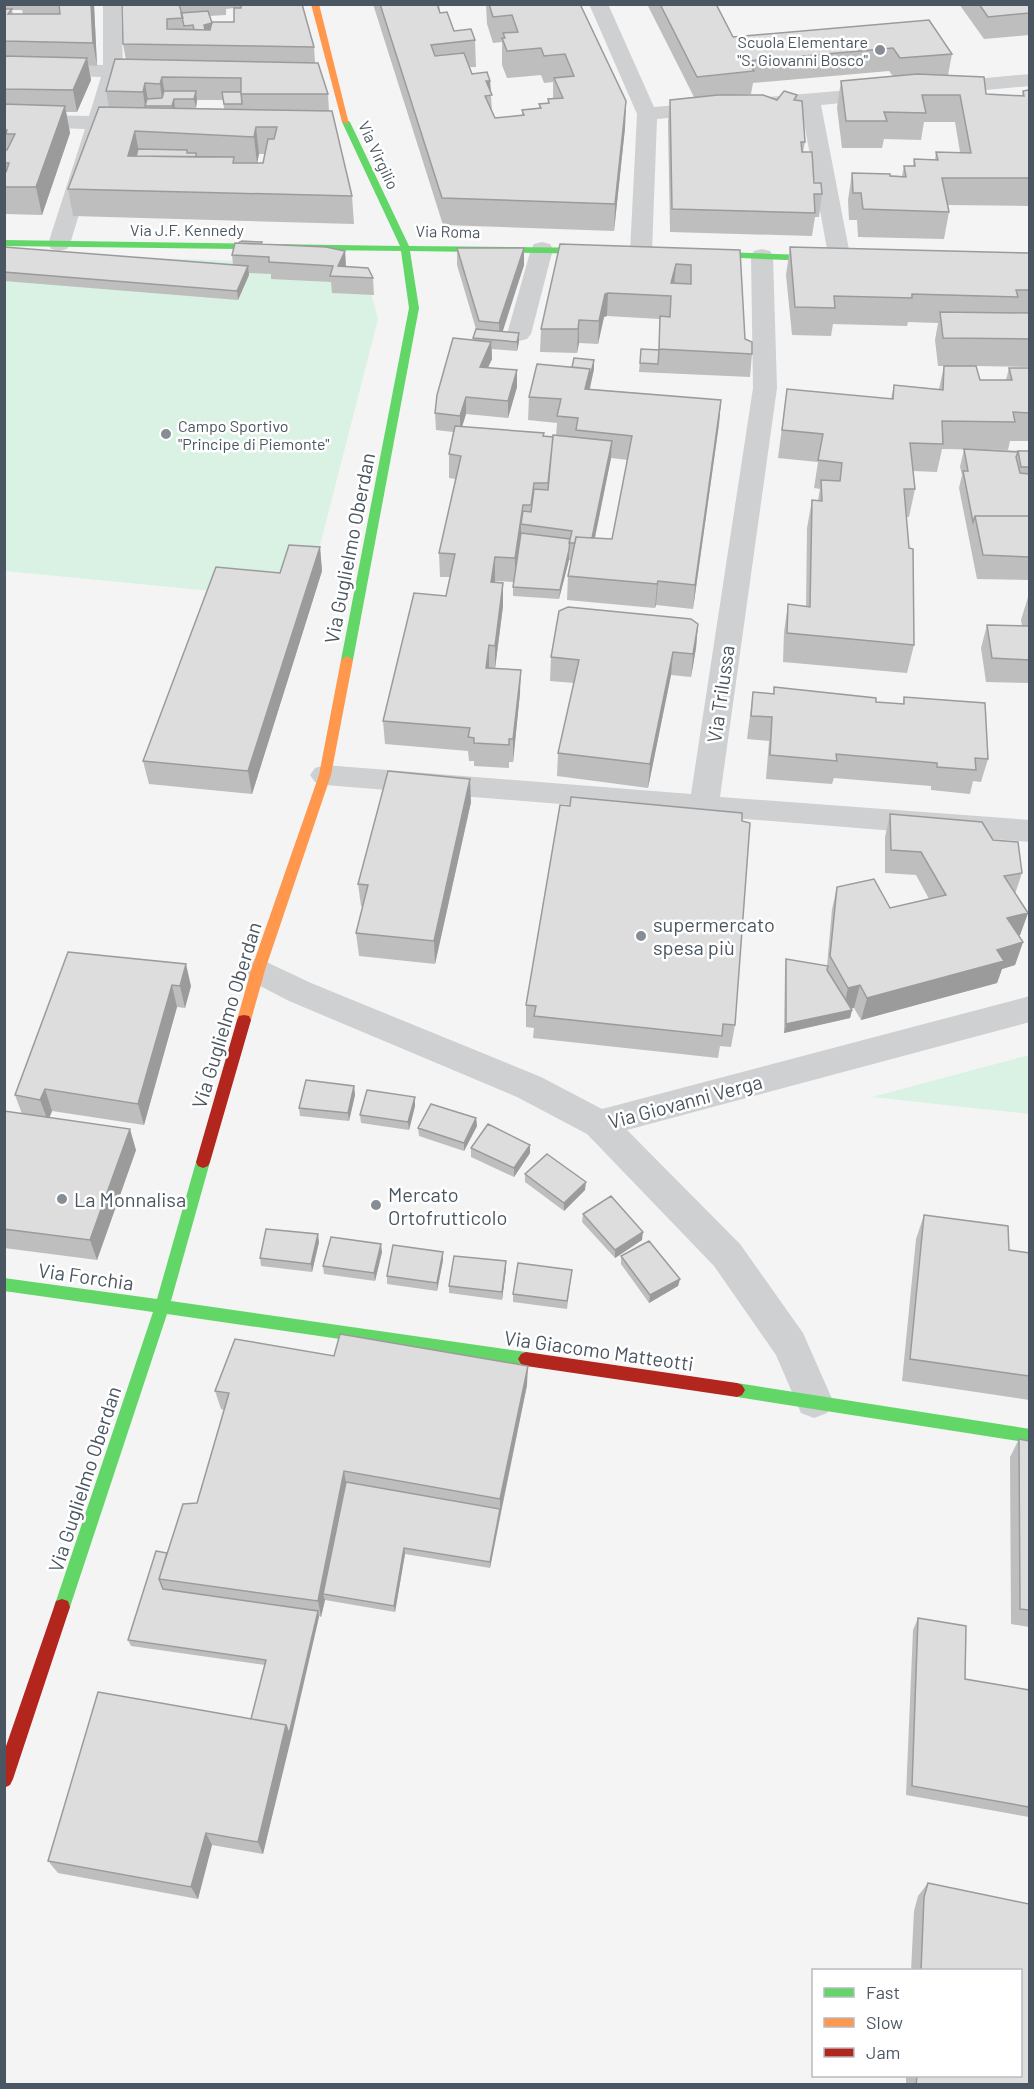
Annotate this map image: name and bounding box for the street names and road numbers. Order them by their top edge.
street label: Via Virgilio [355,118,403,192]
street label: Via J.F. Kennedy [130,220,245,239]
street label: Via Roma [415,221,481,241]
street label: Via Guglielmo Oberdan [319,450,379,646]
street label: Via Trilussa [701,644,739,744]
street label: Via Guglielmo Oberdan [186,919,266,1111]
street label: Via Giovanni Verga [605,1069,765,1133]
street label: Via Forchia [37,1257,135,1295]
street label: Via Giacomo Matteotti [503,1325,695,1375]
street label: Via Guglielmo Oberdan [43,1383,125,1575]

